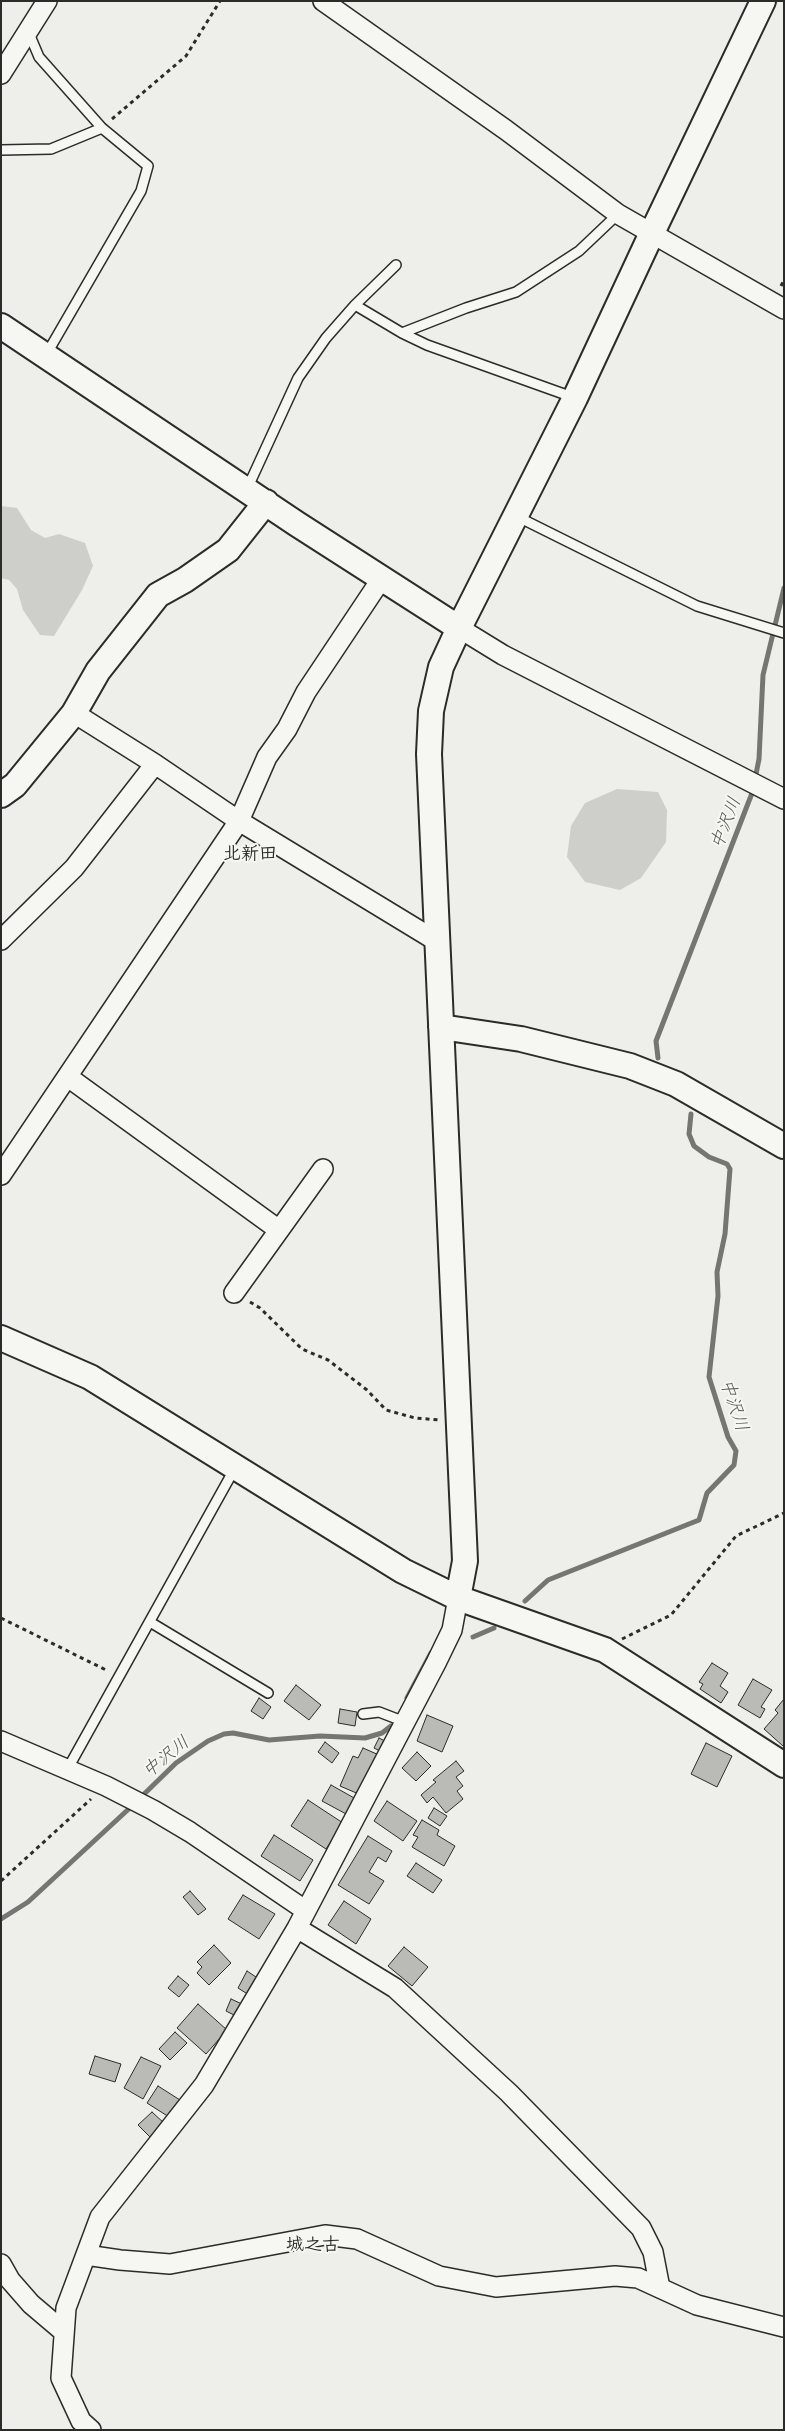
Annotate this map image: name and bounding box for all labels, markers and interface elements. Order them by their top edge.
water label: 中沢川 [706,794,746,852]
district label: 北新田 [223,843,277,865]
water label: 中沢川 [715,1376,753,1434]
water label: 中沢川 [138,1732,194,1782]
district label: 城之古 [286,2234,340,2256]

